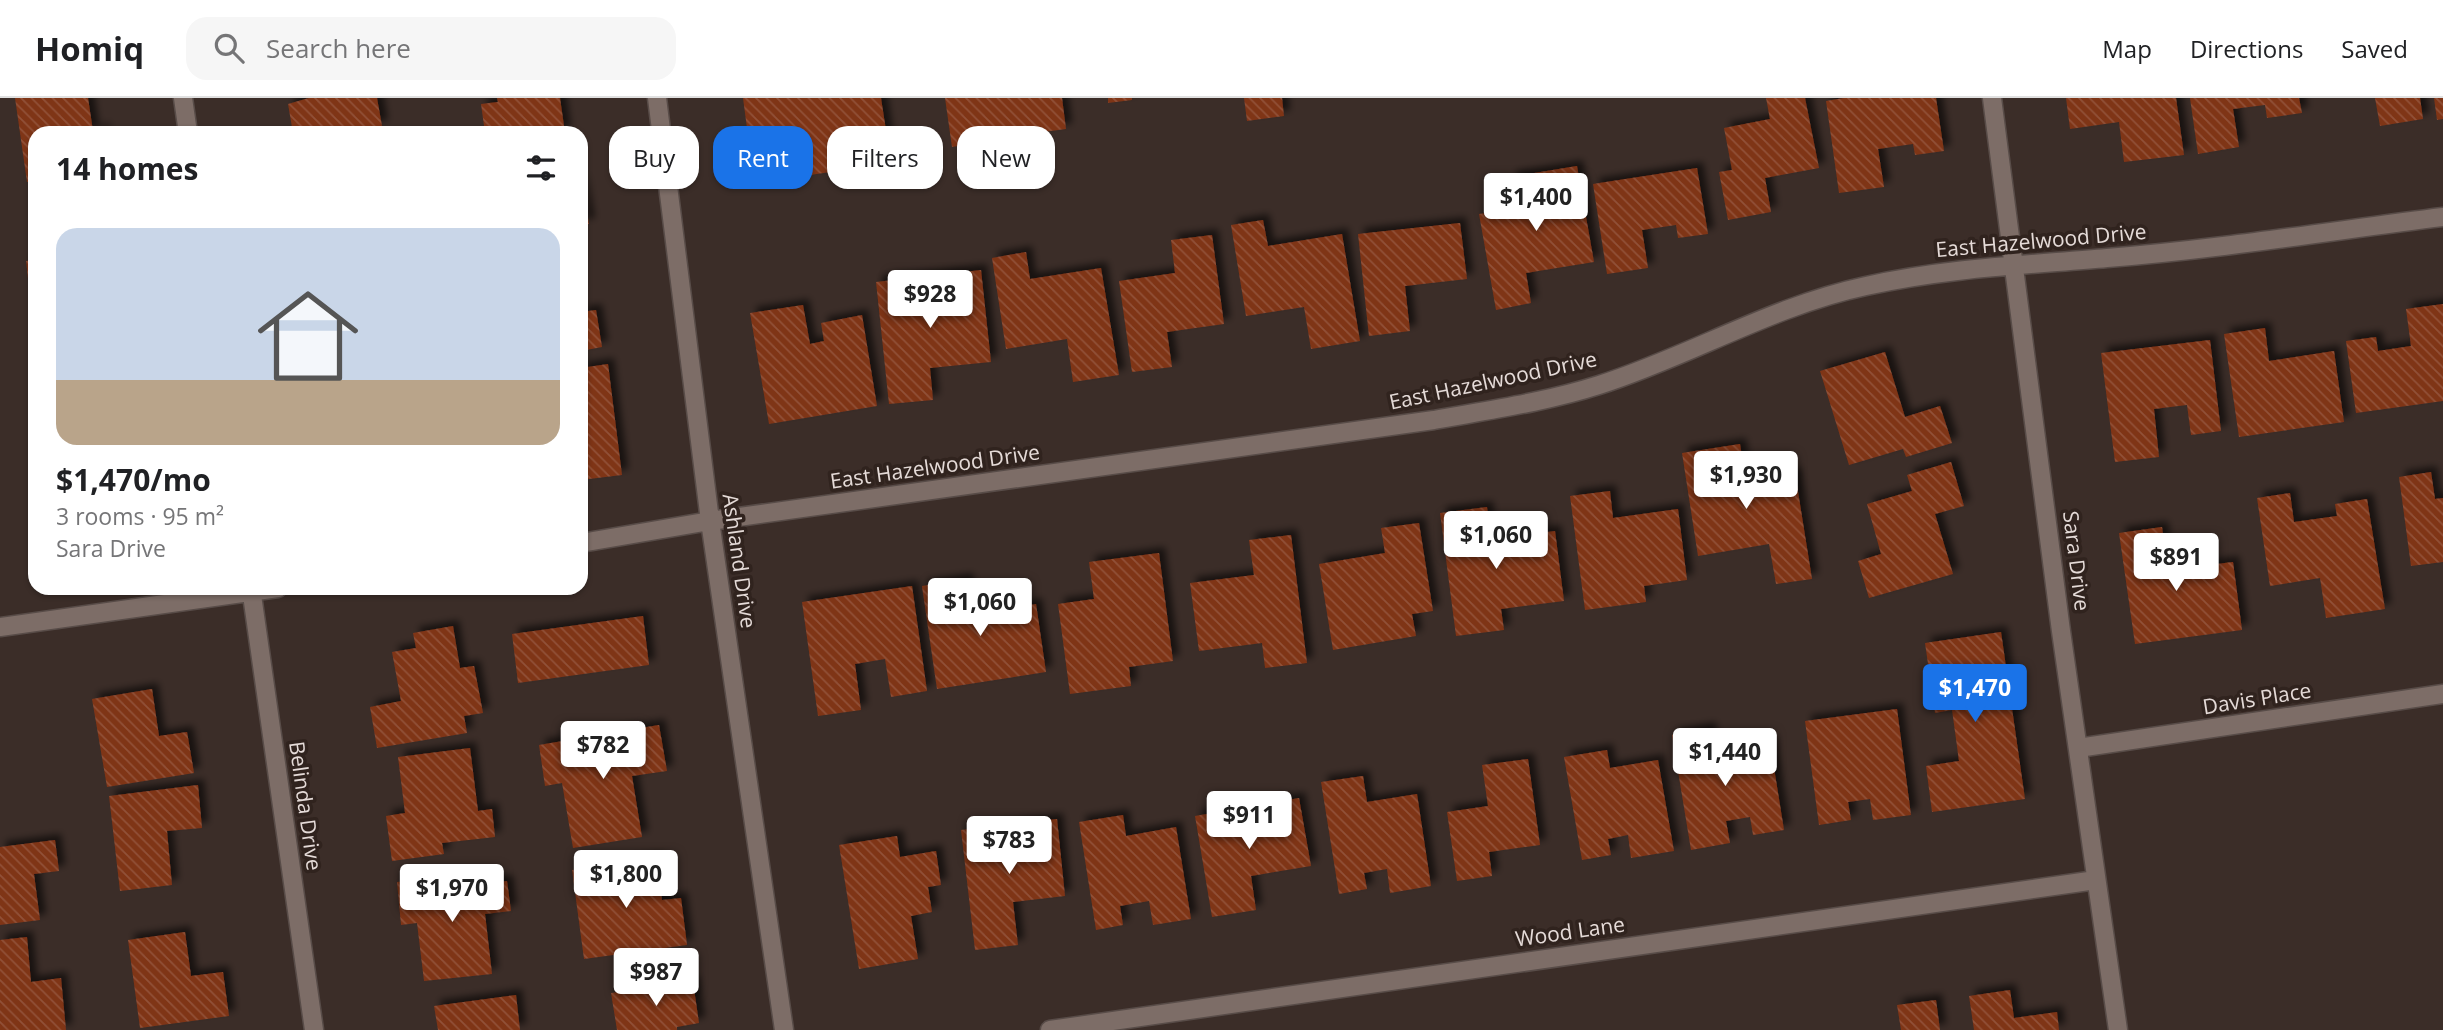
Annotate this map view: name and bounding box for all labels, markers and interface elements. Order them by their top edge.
search box [186,17,676,80]
text: Homiq [35,26,144,71]
icon: search [210,29,248,67]
text: Search here [266,30,411,66]
text: Map [2102,32,2152,65]
text: Directions [2190,32,2303,65]
text: Saved [2341,32,2408,65]
chip: Buy [609,126,699,189]
chip: Rent [713,126,813,189]
chip: Filters [827,126,943,189]
chip: New [957,126,1055,189]
text: 14 homes [56,148,199,189]
icon: filters [522,149,560,187]
pin: $1,400 [1479,174,1593,233]
text: $1,400 [1500,180,1572,212]
street label: East Hazelwood Drive [1934,217,2148,263]
pin: $928 [889,271,971,330]
icon: home [245,273,371,399]
text: $928 [904,277,956,309]
street label: East Hazelwood Drive [1386,344,1599,416]
street label: East Hazelwood Drive [828,437,1042,495]
pin: $1,930 [1689,452,1803,511]
text: $1,930 [1710,458,1782,490]
text: $1,470/mo [56,459,211,500]
street label: Ashland Drive [717,492,763,630]
text: 3 rooms · 95 m² [56,500,224,532]
street label: Sara Drive [2057,509,2097,612]
pin: $1,060 [1439,512,1553,571]
text: $1,060 [1460,518,1532,550]
text: Sara Drive [56,532,166,564]
pin: $891 [2135,533,2217,593]
text: $891 [2150,540,2202,572]
pin: $1,060 [923,578,1037,638]
text: $1,060 [944,585,1016,617]
pin: $1,470 [1918,664,2032,724]
text: $1,470 [1939,671,2011,703]
street label: Davis Place [2201,676,2313,720]
pin: $782 [562,722,644,781]
text: $782 [577,728,629,760]
pin: $1,440 [1668,728,1782,788]
text: $1,440 [1689,735,1761,767]
street label: Belinda Drive [283,739,329,872]
pin: $911 [1208,792,1290,851]
text: $911 [1223,798,1275,830]
pin: $783 [968,816,1050,876]
text: $783 [983,823,1035,855]
pin: $1,800 [569,850,683,910]
text: $1,800 [590,857,662,889]
pin: $1,970 [395,864,509,924]
text: $1,970 [416,871,488,903]
street label: Wood Lane [1513,909,1626,953]
pin: $987 [615,948,697,1008]
text: $987 [630,955,682,987]

